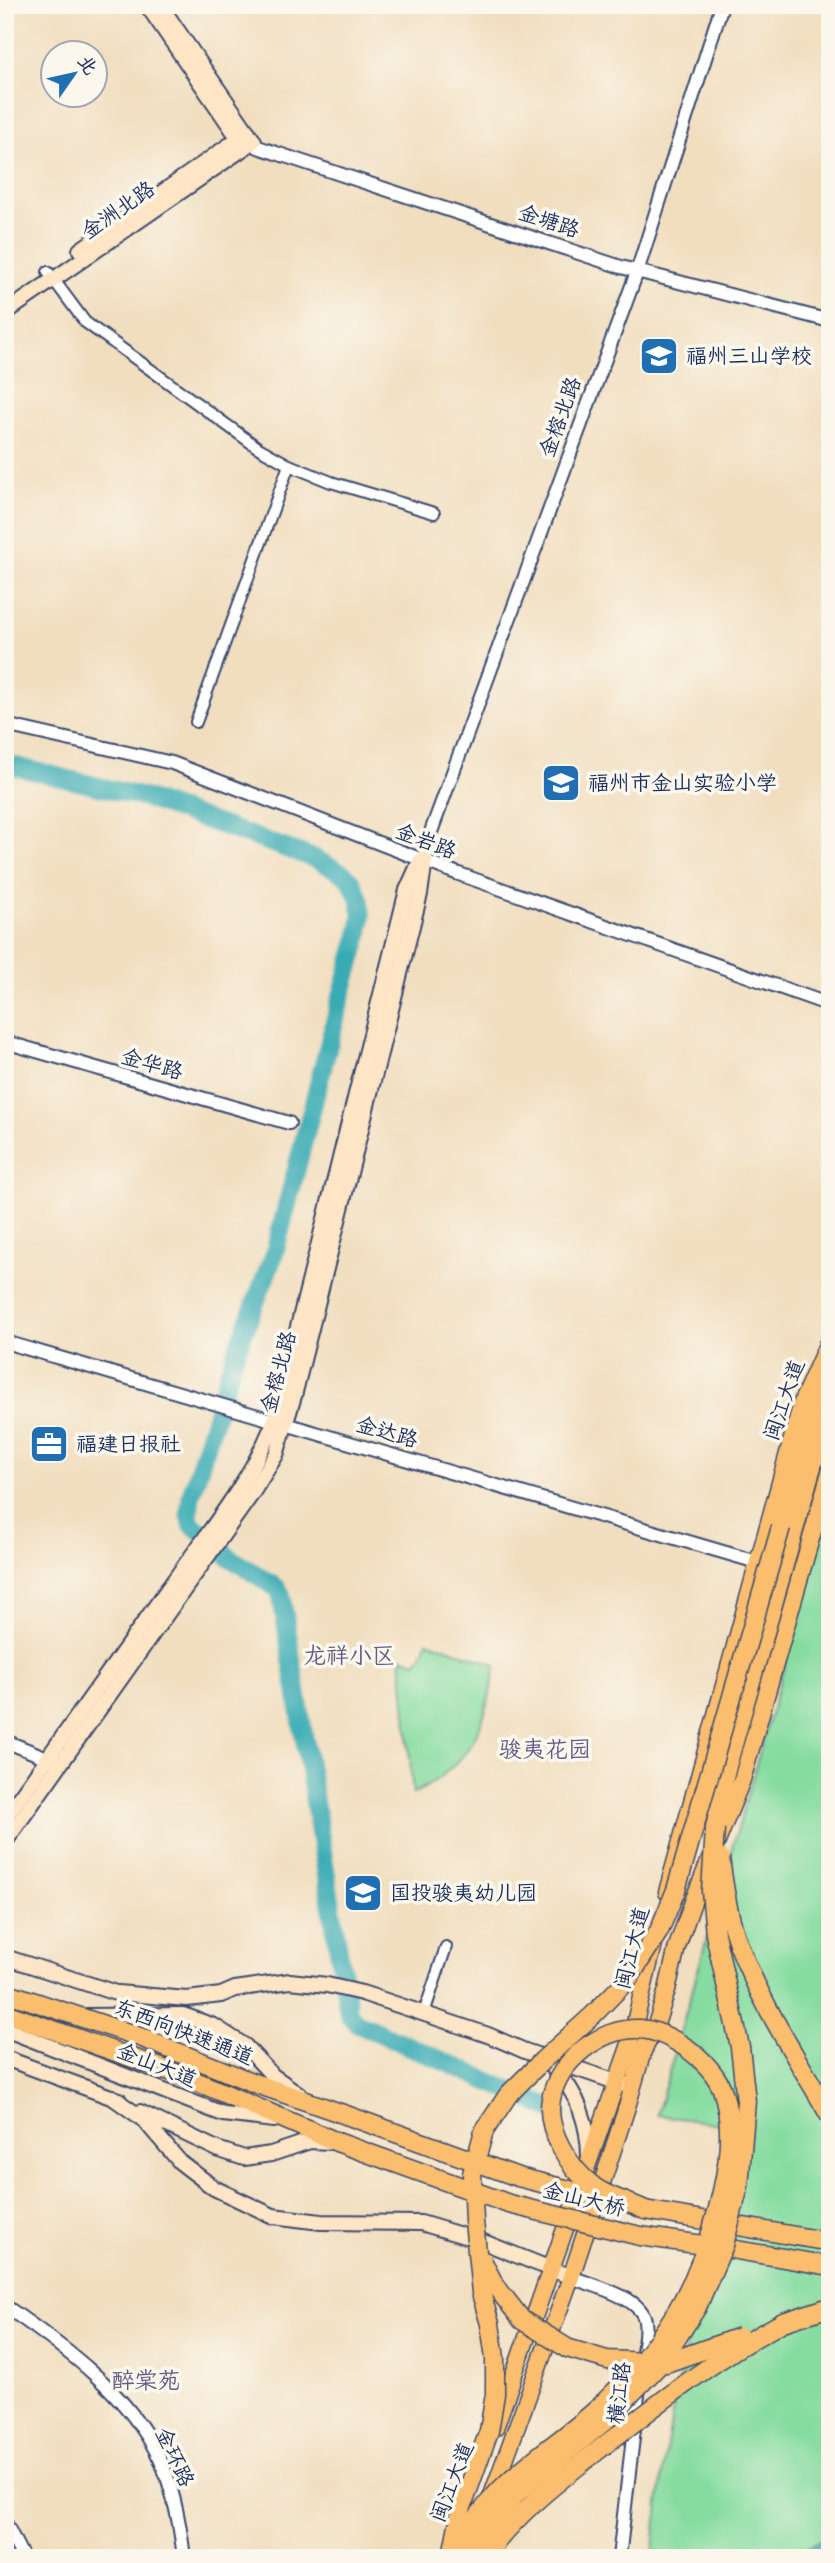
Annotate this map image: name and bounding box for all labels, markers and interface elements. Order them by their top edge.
north arrow [38,38,108,108]
text: 北 [72,49,104,80]
street label: 金洲北路 [75,174,160,246]
street label: 金塘路 [515,197,584,244]
school or university icon: 福州三山学校 [638,335,680,377]
place label: 福州三山学校 [686,341,812,370]
street label: 金榕北路 [532,372,588,461]
school or university icon: 福州市金山实验小学 [540,762,582,804]
place label: 福州市金山实验小学 [588,768,777,797]
street label: 金岩路 [392,816,461,865]
street label: 金华路 [118,1041,186,1086]
street label: 金榕北路 [253,1328,302,1416]
street label: 闽江大道 [756,1355,811,1444]
street label: 金达路 [353,1409,421,1454]
office icon: 福建日报社 [28,1423,70,1465]
place label: 福建日报社 [76,1429,181,1458]
district label: 龙祥小区 [303,1639,395,1670]
district label: 骏夷花园 [499,1733,591,1764]
school or university icon: 国投骏夷幼儿园 [342,1872,384,1914]
place label: 国投骏夷幼儿园 [390,1878,537,1907]
street label: 闽江大道 [607,1904,656,1992]
street label: 东西向快速通道 [110,1992,258,2071]
street label: 金山大道 [113,2035,202,2094]
street label: 金山大桥 [540,2174,628,2223]
street label: 横江路 [600,2360,637,2426]
district label: 醉棠苑 [112,2364,181,2395]
street label: 金环路 [149,2422,202,2491]
street label: 闽江大道 [423,2437,480,2526]

